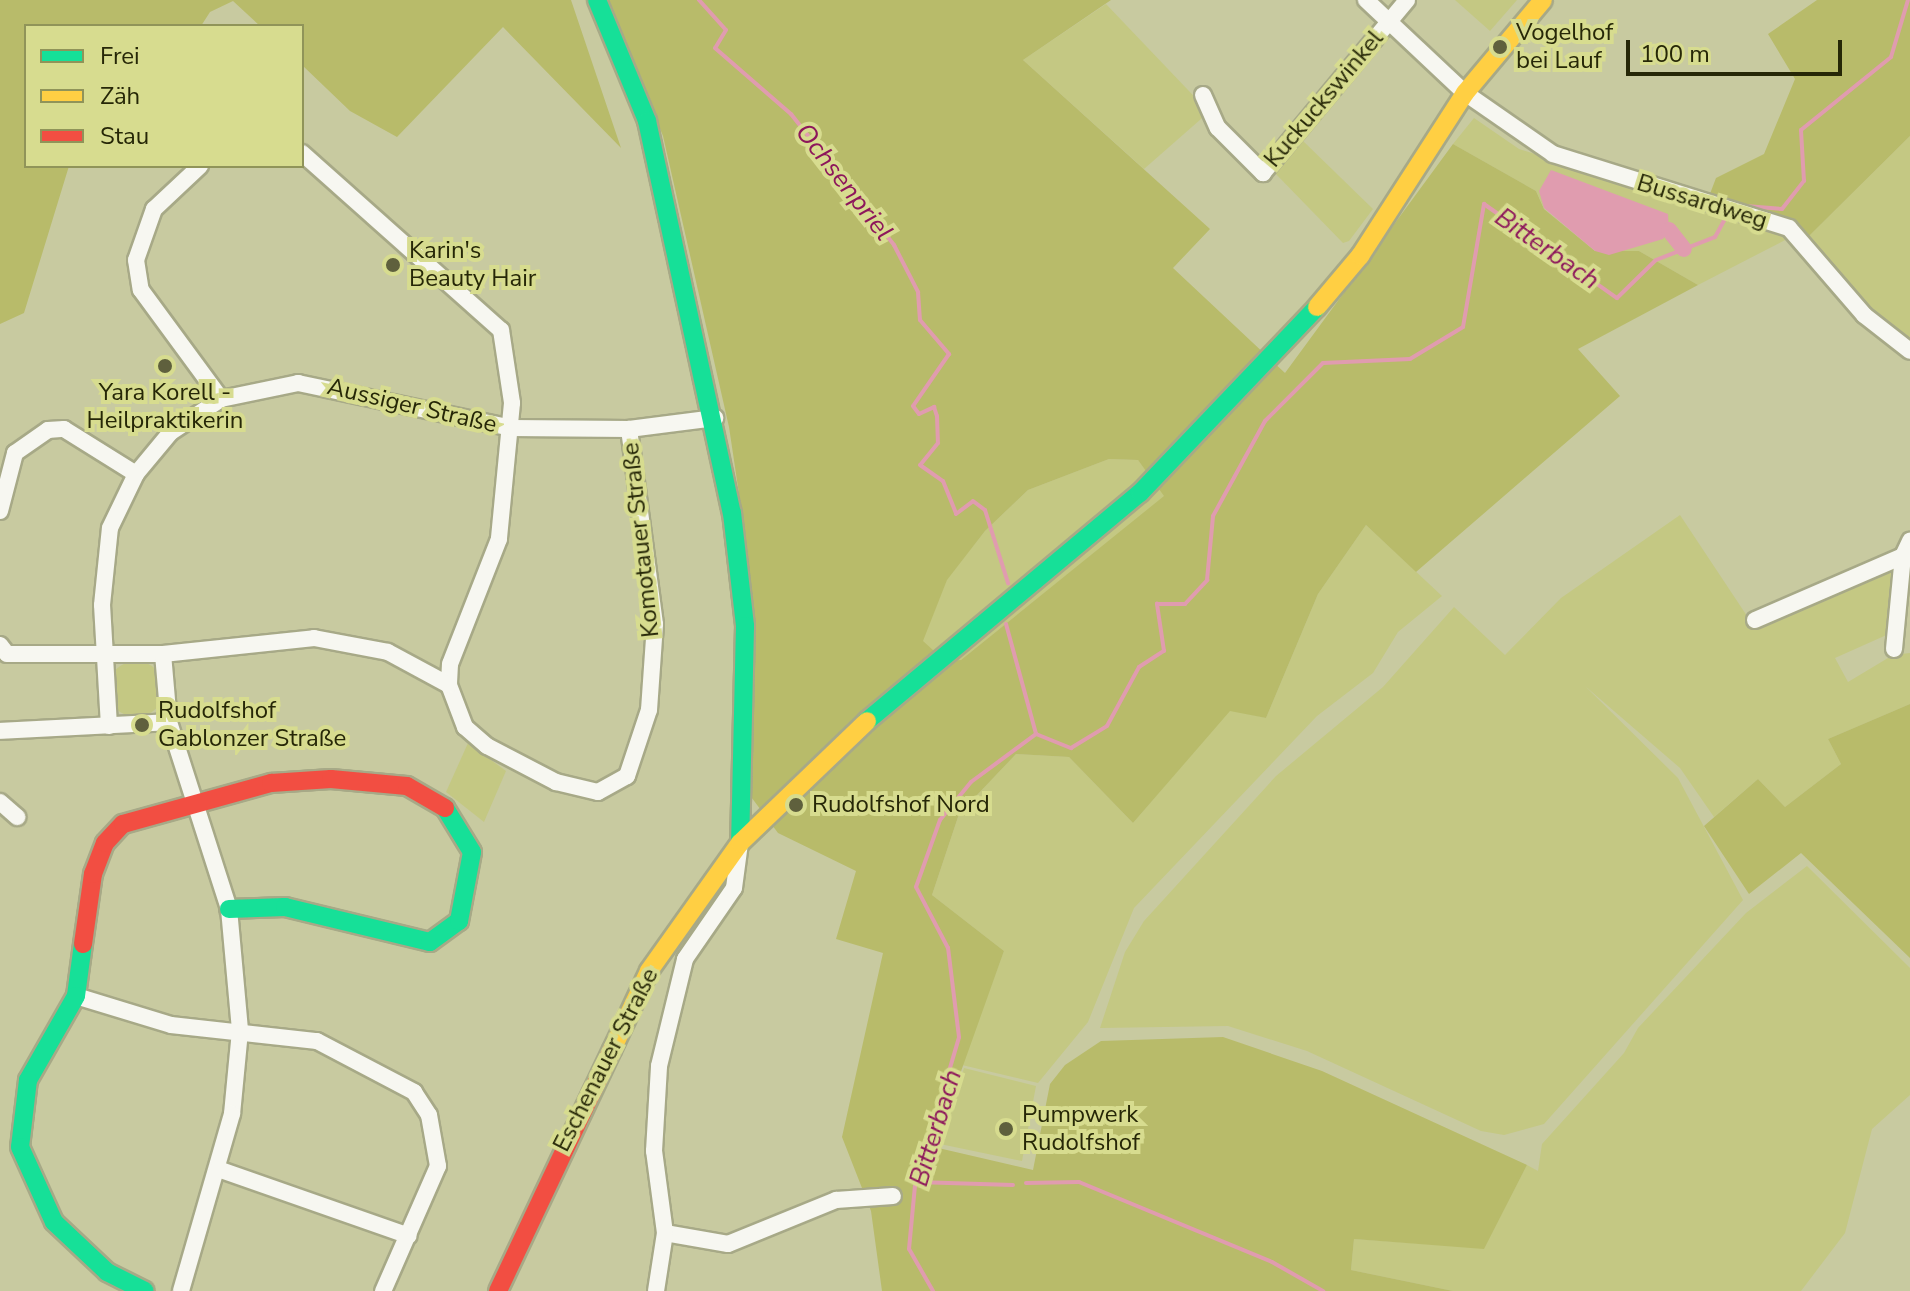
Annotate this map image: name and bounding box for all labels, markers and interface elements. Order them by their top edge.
place label: Vogelhof bei Lauf [1516,19,1613,75]
legend [24,24,304,168]
scale bar [1630,24,1846,74]
street label: Kuckuckswinkel [1258,25,1390,173]
marker: Vogelhof bei Lauf [1491,38,1509,56]
text: 100 m [1640,38,1710,70]
text: Frei [100,40,140,72]
text: Zäh [100,80,140,112]
water label: Ochsenpriel [789,117,899,247]
text: Stau [100,120,149,152]
street label: Bussardweg [1633,169,1771,235]
water label: Bitterbach [1489,202,1605,296]
place label: Karin's Beauty Hair [409,237,536,293]
marker: Karin's Beauty Hair [384,256,402,274]
marker: Yara Korell - Heilpraktikerin [156,357,174,375]
street label: Aussiger Straße [324,373,500,439]
place label: Yara Korell - Heilpraktikerin [87,379,243,435]
street label: Komotauer Straße [616,441,666,639]
place label: Rudolfshof Gablonzer Straße [158,697,346,753]
marker: Rudolfshof Gablonzer Straße [133,716,151,734]
place label: Rudolfshof Nord [812,791,990,819]
marker: Rudolfshof Nord [787,796,805,814]
street label: Eschenauer Straße [547,963,665,1157]
water label: Bitterbach [904,1066,968,1190]
place label: Pumpwerk Rudolfshof [1022,1101,1140,1157]
marker: Pumpwerk Rudolfshof [997,1120,1015,1138]

